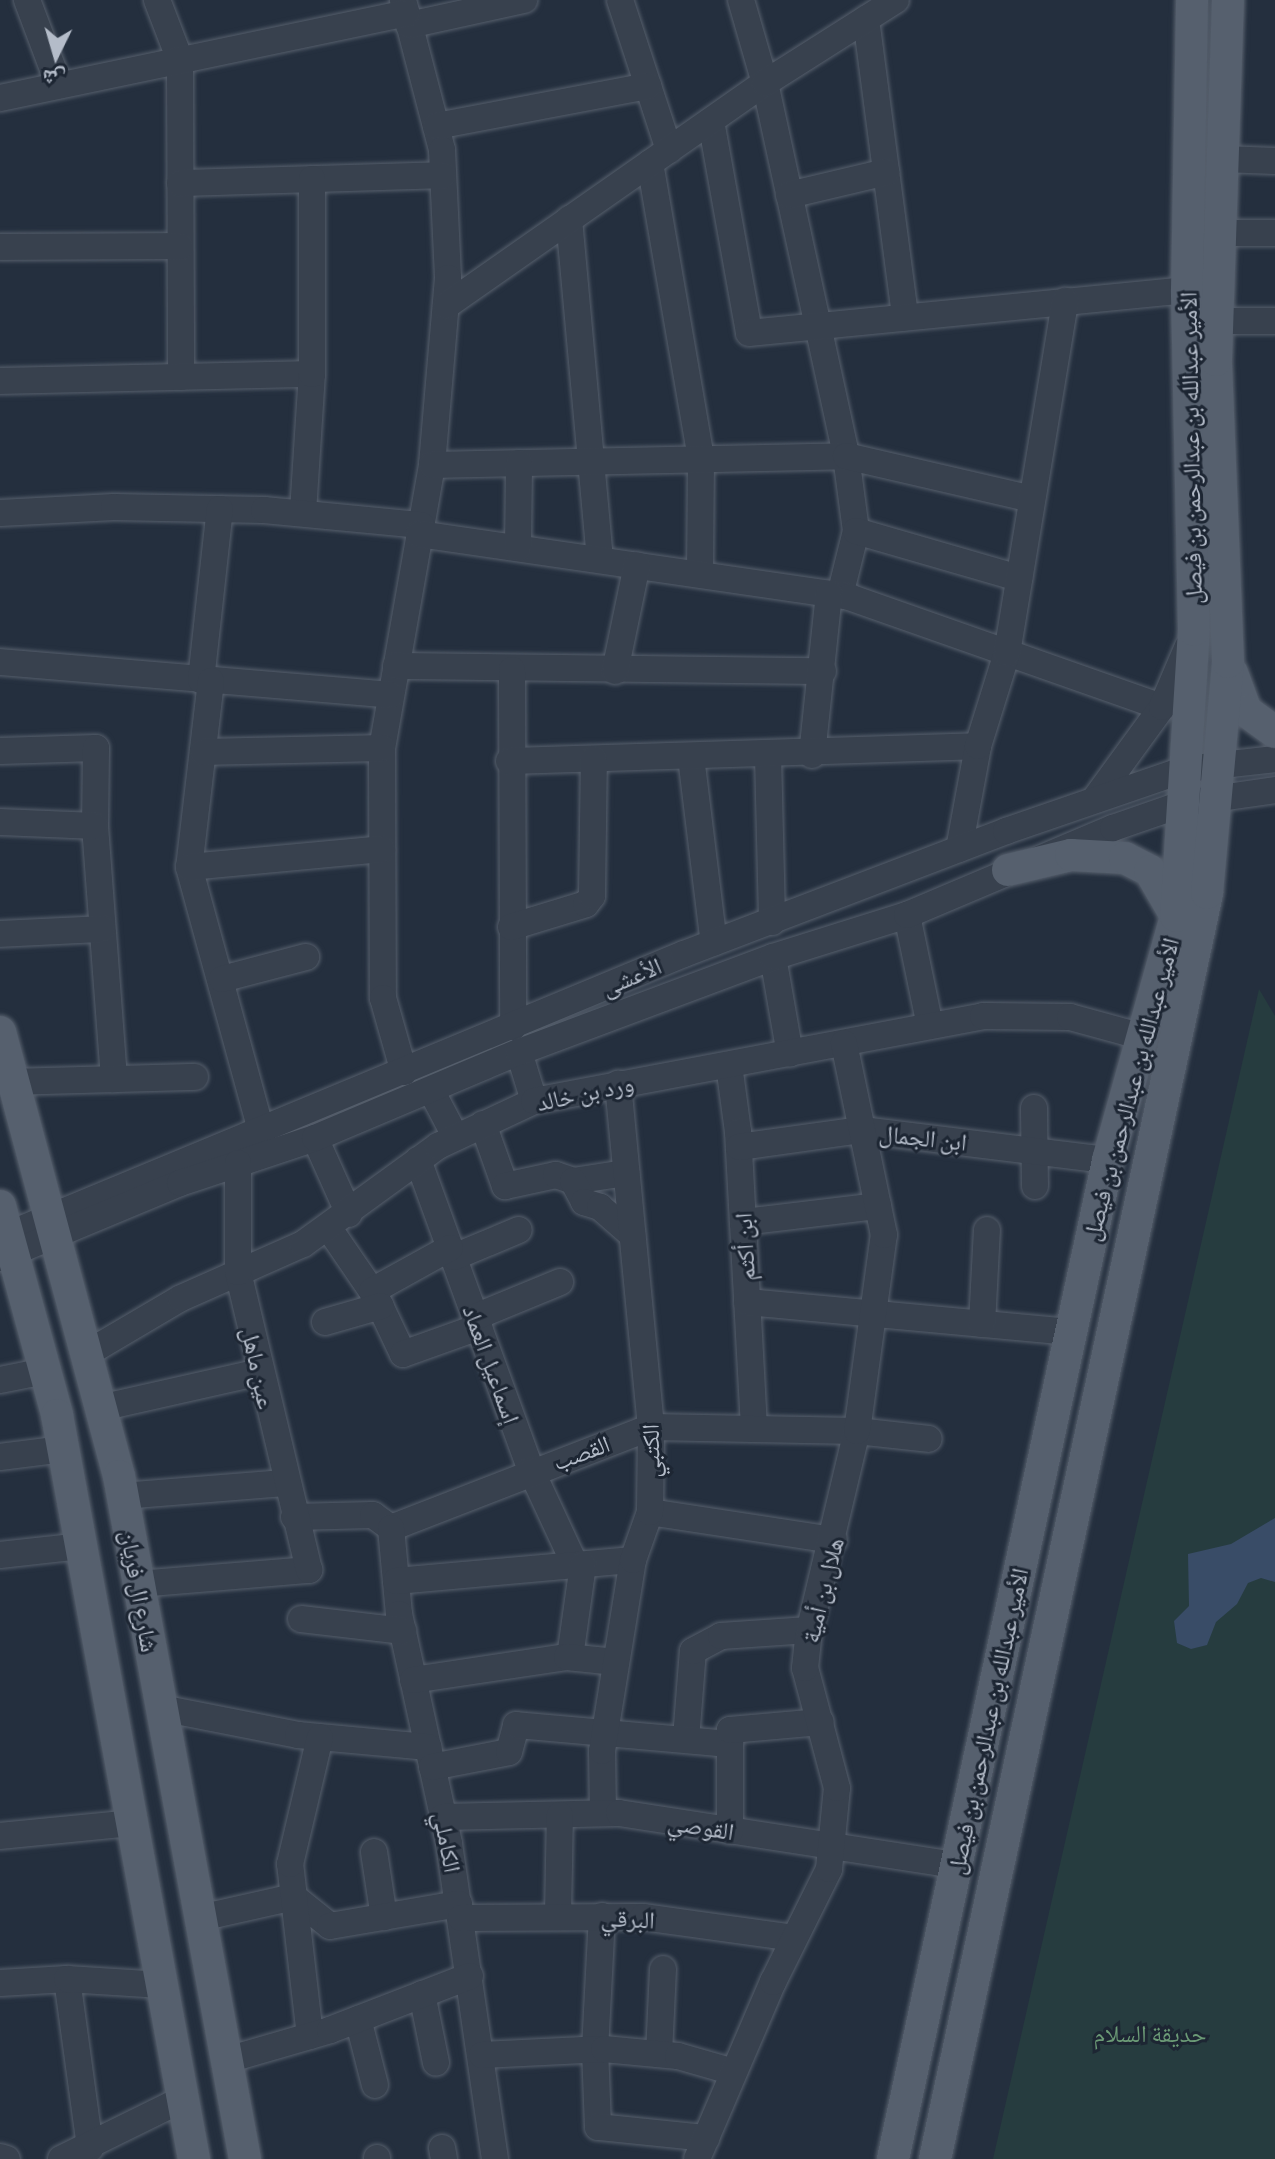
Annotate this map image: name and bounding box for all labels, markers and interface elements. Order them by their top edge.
north arrow [16,16,96,96]
text: ش [41,66,67,94]
street label: الأمير عبدالله بن عبدالرحمن بن فيصل [1173,292,1207,604]
street label: الأمير عبدالله بن عبدالرحمن بن فيصل [1076,934,1184,1244]
street label: الأعشى [597,951,665,1001]
street label: ورد بن خالد [534,1068,636,1116]
street label: ابن الجمال [878,1118,968,1156]
street label: ابن أكثم [728,1212,760,1282]
street label: إسماعيل العماد [457,1301,527,1427]
street label: عين ماهل [236,1324,282,1412]
street label: الكتبي [635,1424,665,1478]
street label: القصب [549,1428,613,1476]
street label: شارع ال فريان [115,1528,165,1654]
street label: هلال بن أمية [795,1534,849,1646]
street label: الأمير عبدالله بن عبدالرحمن بن فيصل [940,1565,1034,1877]
street label: القوصي [666,1807,736,1845]
street label: الكاملي [428,1809,468,1875]
street label: البرقي [600,1902,656,1934]
park label: حديقة السلام [1094,2019,1206,2047]

